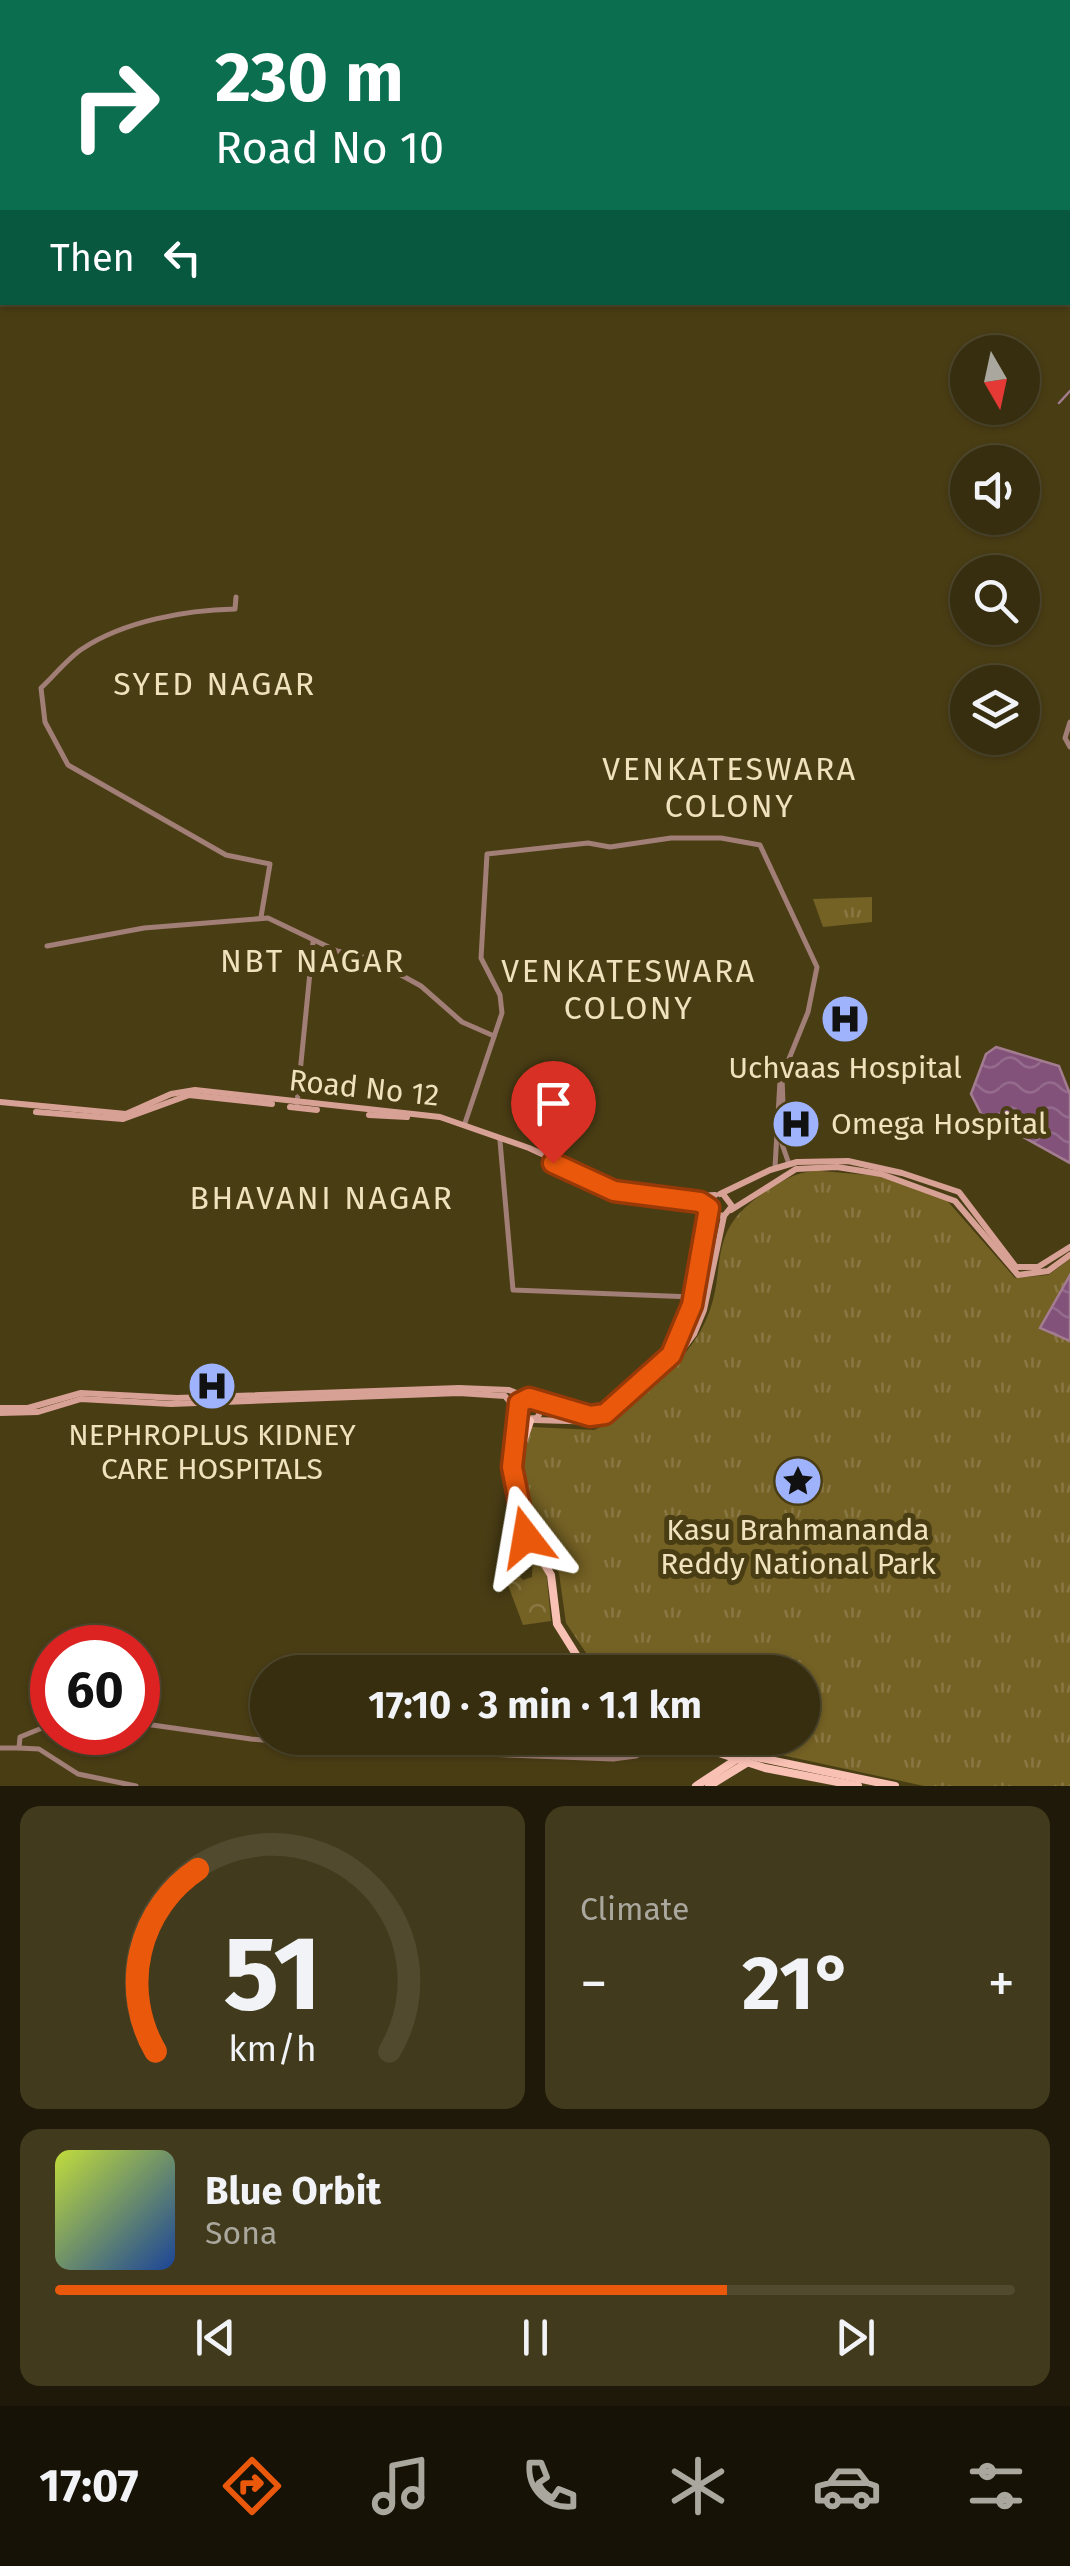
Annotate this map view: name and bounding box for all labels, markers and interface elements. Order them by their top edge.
text: 230 m [215,36,404,120]
icon: right [50,40,180,170]
text: Road No 10 [215,121,444,175]
icon: left [155,230,210,285]
text: Then [50,235,135,281]
north arrow [950,335,1040,425]
map controls [950,335,1040,755]
button: sound [950,445,1040,535]
button: search [950,555,1040,645]
district label: SYED NAGAR [113,665,317,703]
button: layers [950,665,1040,755]
district label: VENKATESWARA COLONY [602,750,858,825]
district label: NBT NAGAR [220,942,406,980]
district label: VENKATESWARA COLONY [501,952,757,1027]
hospital icon: Uchvaas Hospital [819,993,871,1045]
place label: Uchvaas Hospital [728,1050,962,1086]
pin [511,1061,596,1164]
street label: Road No 12 [287,1062,441,1114]
icon: arrive [526,1076,581,1131]
hospital icon: Omega Hospital [770,1098,822,1150]
place label: Omega Hospital [831,1106,1047,1142]
district label: BHAVANI NAGAR [190,1179,454,1217]
hospital icon: NEPHROPLUS KIDNEY CARE HOSPITALS [186,1360,238,1412]
place label: NEPHROPLUS KIDNEY CARE HOSPITALS [68,1417,356,1487]
place icon: Kasu Brahmananda Reddy National Park [772,1455,824,1507]
position arrow [474,1485,578,1589]
place label: Kasu Brahmananda Reddy National Park [660,1512,936,1582]
speed limit sign: 60 [30,1625,160,1755]
text: 17:10 · 3 min · 1.1 km [368,1682,702,1728]
text: Climate [580,1890,689,1928]
text: 51 [223,1912,322,2037]
text: 21° [742,1939,853,2029]
text: − [580,1951,608,2017]
text: + [988,1951,1015,2017]
text: km/h [228,2028,317,2070]
text: Blue Orbit [205,2168,381,2214]
text: Sona [205,2214,277,2252]
icon: previous [188,2310,243,2365]
icon: pause [508,2310,563,2365]
icon: next [828,2310,883,2365]
icon: directions [217,2451,287,2521]
icon: music [366,2451,436,2521]
icon: phone [515,2451,585,2521]
icon: climate [663,2451,733,2521]
icon: car [812,2451,882,2521]
icon: filters [961,2451,1031,2521]
text: 17:07 [39,2459,139,2513]

